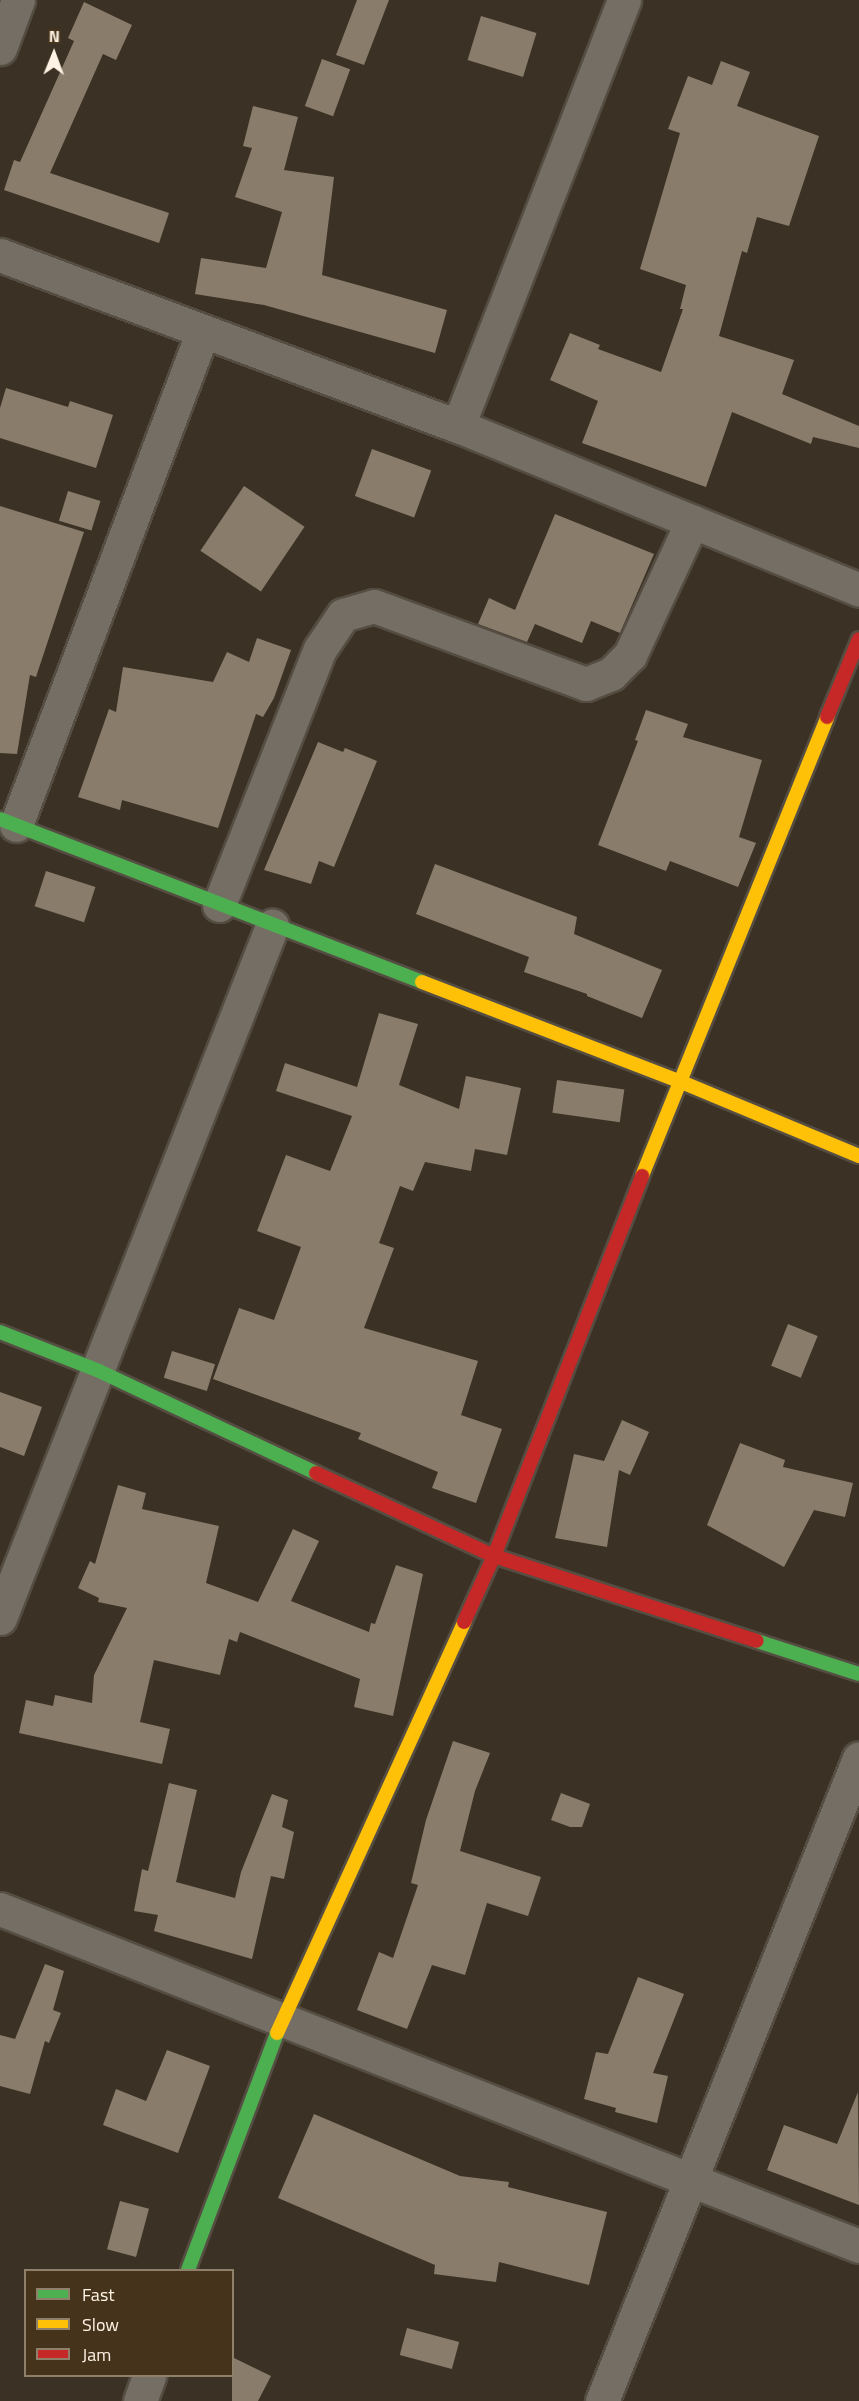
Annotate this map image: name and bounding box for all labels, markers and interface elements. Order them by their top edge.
north arrow [24,24,84,84]
text: N [49,24,60,48]
legend [24,2269,234,2377]
text: Fast [82,2281,115,2308]
text: Slow [82,2311,119,2338]
text: Jam [82,2341,111,2368]

